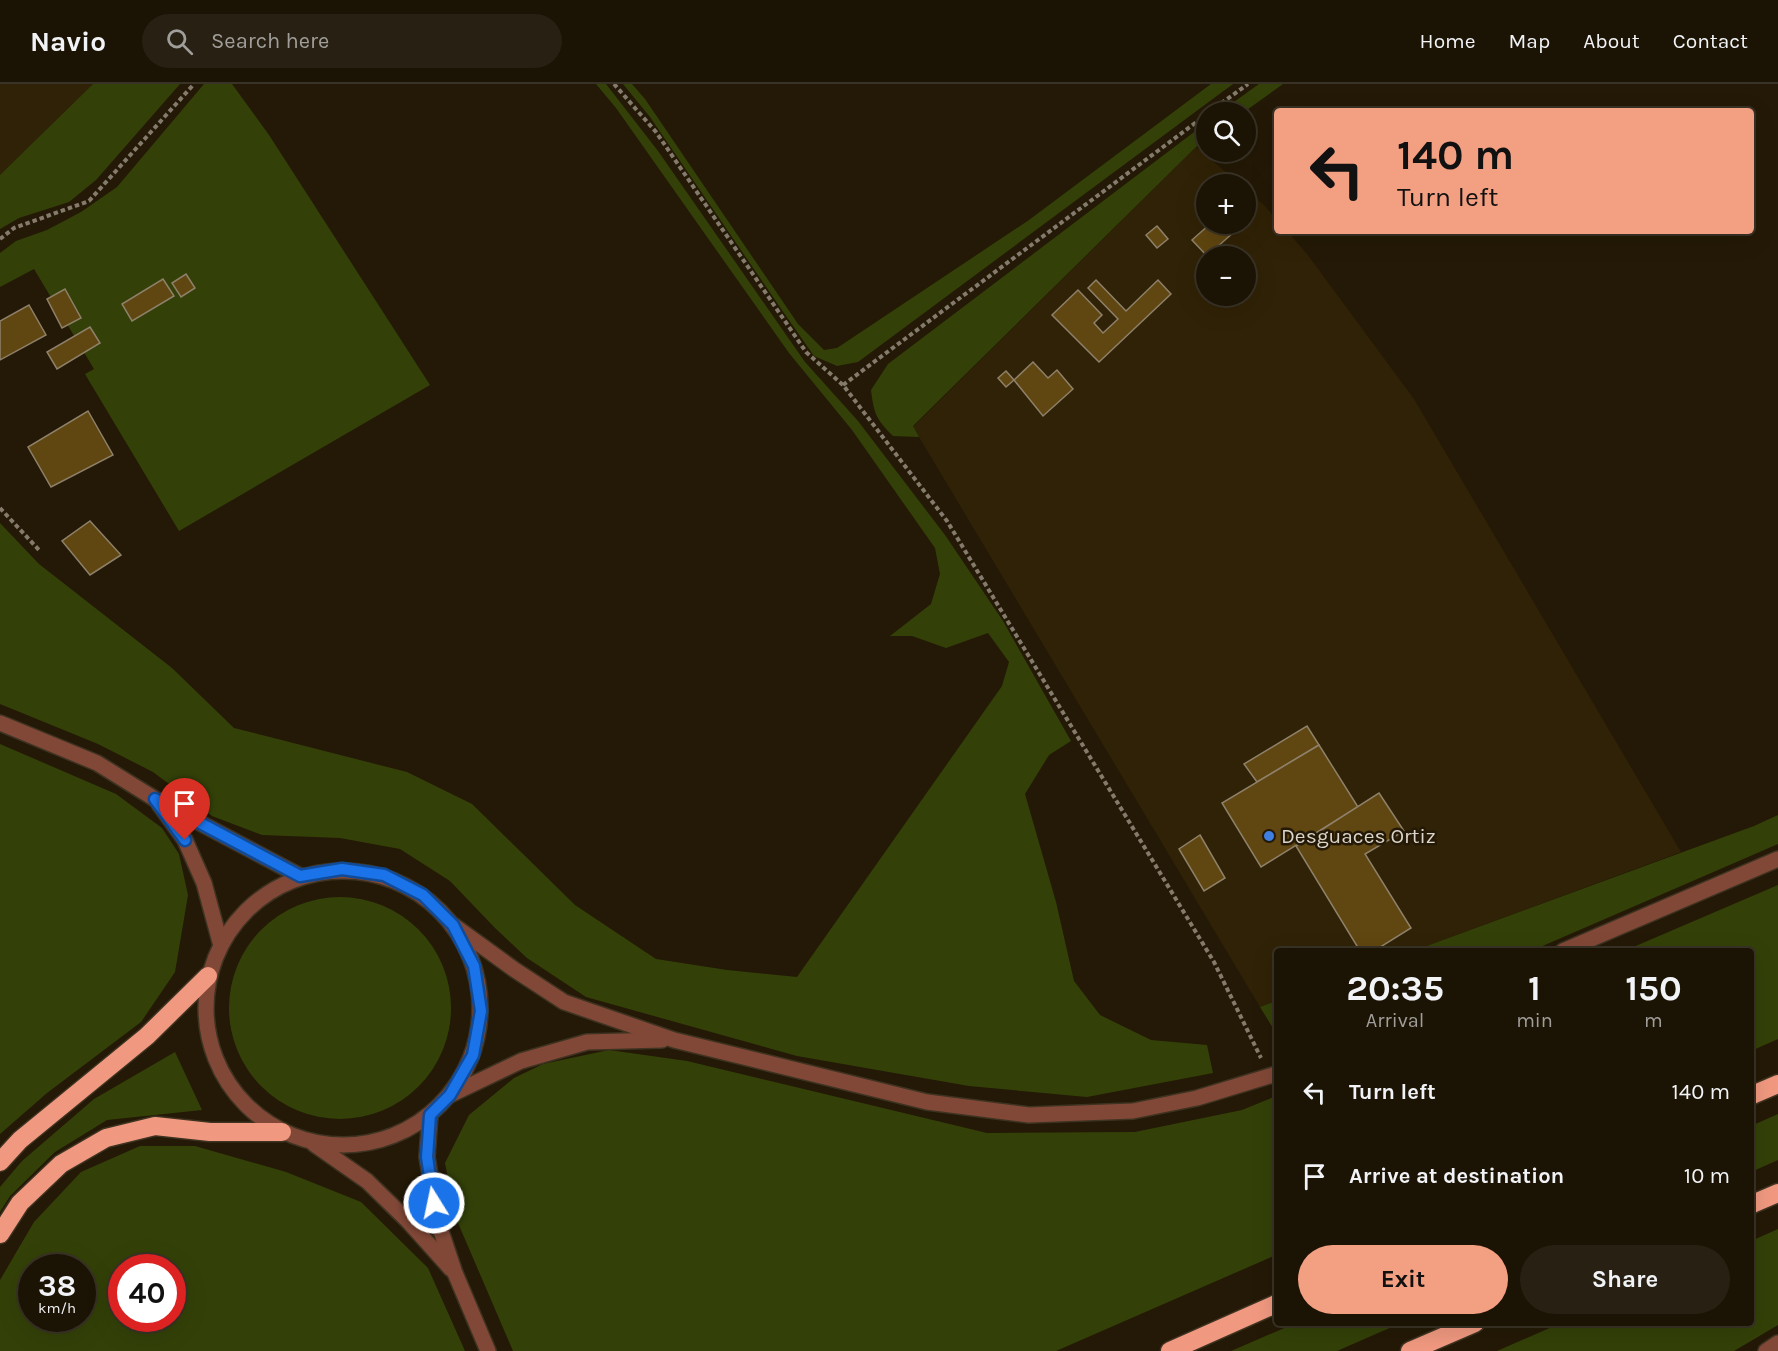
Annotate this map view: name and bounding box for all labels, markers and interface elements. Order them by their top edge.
search box [142,14,562,68]
text: Navio [30,25,106,58]
icon: search [163,25,196,58]
text: Search here [211,28,329,54]
text: Home [1420,29,1476,53]
text: Map [1509,29,1550,53]
text: About [1583,29,1640,53]
text: Contact [1673,29,1748,53]
map controls [1196,102,1256,306]
button: search [1196,102,1256,162]
text: 140 m [1397,130,1514,180]
icon: left [1298,132,1376,210]
button: + [1196,174,1256,234]
text: Turn left [1397,181,1498,213]
button: − [1196,246,1256,306]
pin [159,778,210,840]
icon: arrive [168,787,201,820]
place label: Desguaces Ortiz [1281,824,1436,848]
marker: Desguaces Ortiz [1262,829,1276,843]
text: 20:35 [1346,967,1444,1009]
text: 1 [1528,967,1541,1009]
text: 150 [1625,967,1682,1009]
text: Arrival [1366,1009,1424,1032]
text: min [1516,1009,1553,1032]
text: m [1644,1009,1663,1032]
icon: left [1298,1076,1331,1109]
text: Turn left [1349,1079,1436,1105]
text: 140 m [1672,1079,1730,1105]
icon: arrive [1298,1160,1331,1193]
text: Arrive at destination [1349,1163,1564,1189]
text: 10 m [1684,1163,1730,1189]
position arrow [402,1171,466,1235]
button: Exit [1298,1245,1508,1314]
button: Share [1520,1245,1730,1314]
speed limit sign: 40 [108,1254,186,1332]
text: 38 [38,1268,76,1304]
text: km/h [38,1299,76,1317]

